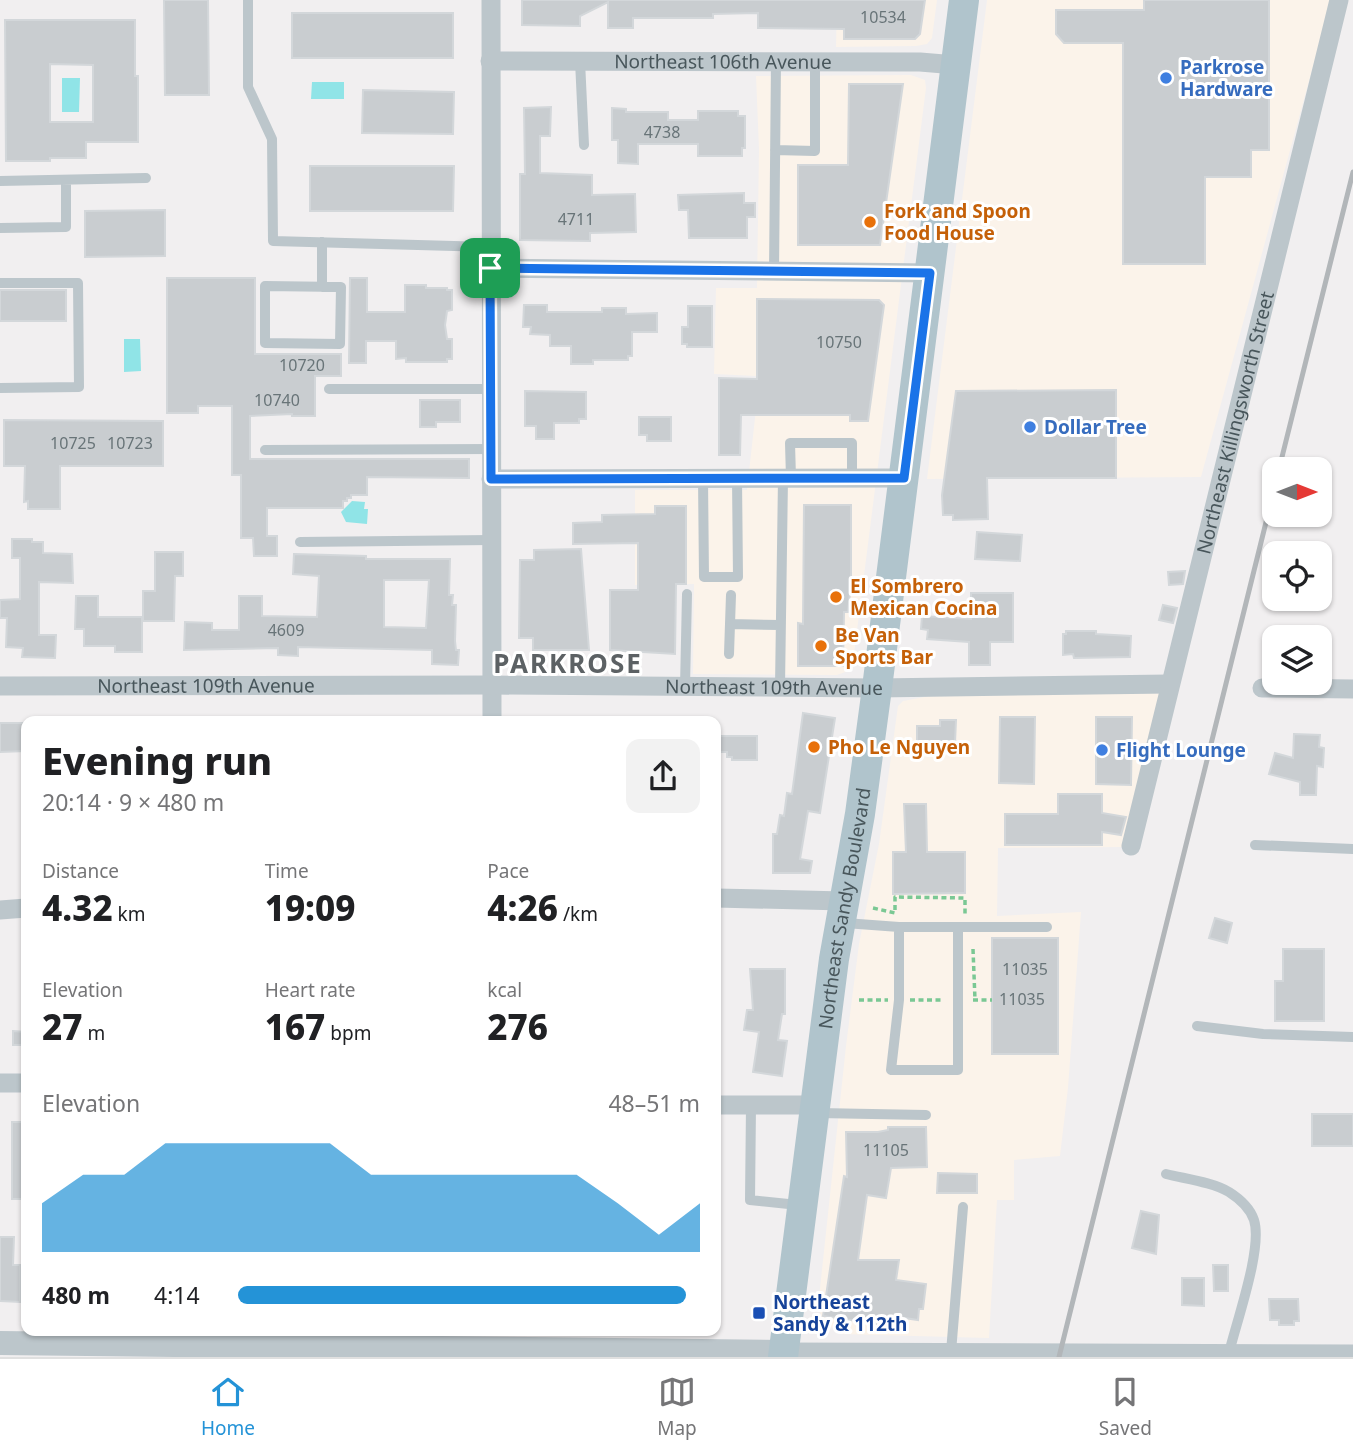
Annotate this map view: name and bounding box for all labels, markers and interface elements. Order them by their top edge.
house number: 10534 [860,6,906,28]
street label: Northeast 106th Avenue [614,48,832,75]
place label: Parkrose Hardware [1180,54,1273,102]
marker: Parkrose Hardware [1158,70,1174,86]
house number: 4738 [644,121,680,143]
place label: Fork and Spoon Food House [884,198,1031,246]
house number: 4711 [558,208,594,230]
marker: Fork and Spoon Food House [862,214,878,230]
pin [460,238,520,298]
icon: arrive [471,249,509,287]
street label: Northeast Killingsworth Street [1190,288,1280,557]
house number: 10750 [816,331,862,353]
house number: 10720 [279,354,325,376]
house number: 10740 [254,389,300,411]
place label: Dollar Tree [1044,414,1147,440]
marker: Dollar Tree [1022,419,1038,435]
house number: 10725 [50,432,96,454]
house number: 10723 [107,432,153,454]
north arrow [1262,457,1332,527]
map controls [1262,457,1332,695]
button: locate [1262,541,1332,611]
place label: El Sombrero Mexican Cocina [850,573,997,621]
marker: El Sombrero Mexican Cocina [828,589,844,605]
house number: 4609 [268,619,304,641]
place label: Be Van Sports Bar [835,622,934,670]
button: layers [1262,625,1332,695]
marker: Be Van Sports Bar [813,638,829,654]
district label: PARKROSE [493,645,643,681]
street label: Northeast 109th Avenue [97,672,315,699]
street label: Northeast 109th Avenue [665,673,883,701]
text: Evening run [42,734,272,786]
place label: Pho Le Nguyen [828,734,970,760]
place label: Flight Lounge [1116,737,1246,763]
button: share [626,739,700,813]
marker: Pho Le Nguyen [806,739,822,755]
marker: Flight Lounge [1094,742,1110,758]
text: 20:14 · 9 × 480 m [42,786,224,818]
street label: Northeast Sandy Boulevard [812,786,876,1030]
text: Distance [42,858,119,884]
text: Time [265,858,309,884]
text: Pace [487,858,529,884]
text: 4.32 [42,884,113,931]
text: 19:09 [265,884,356,931]
text: 4:26 [487,884,558,931]
text: km [113,901,146,927]
text: /km [558,901,598,927]
house number: 11035 [1002,958,1048,980]
text: Elevation [42,977,123,1003]
text: Heart rate [265,977,355,1003]
text: kcal [487,977,522,1003]
house number: 11035 [999,988,1045,1010]
text: 27 [42,1003,82,1050]
text: 167 [265,1003,325,1050]
text: 276 [487,1003,548,1050]
text: m [82,1020,105,1046]
text: bpm [325,1020,371,1046]
text: Elevation [42,1087,140,1119]
text: 48–51 m [608,1087,700,1119]
house number: 11105 [863,1139,909,1161]
text: 480 m [42,1279,110,1311]
text: 4:14 [154,1279,200,1311]
place label: Northeast Sandy & 112th [773,1289,907,1337]
marker: Northeast Sandy & 112th [751,1305,767,1321]
tab: Home [201,1373,255,1441]
tab: Map [657,1373,697,1441]
tab: Saved [1099,1373,1152,1441]

